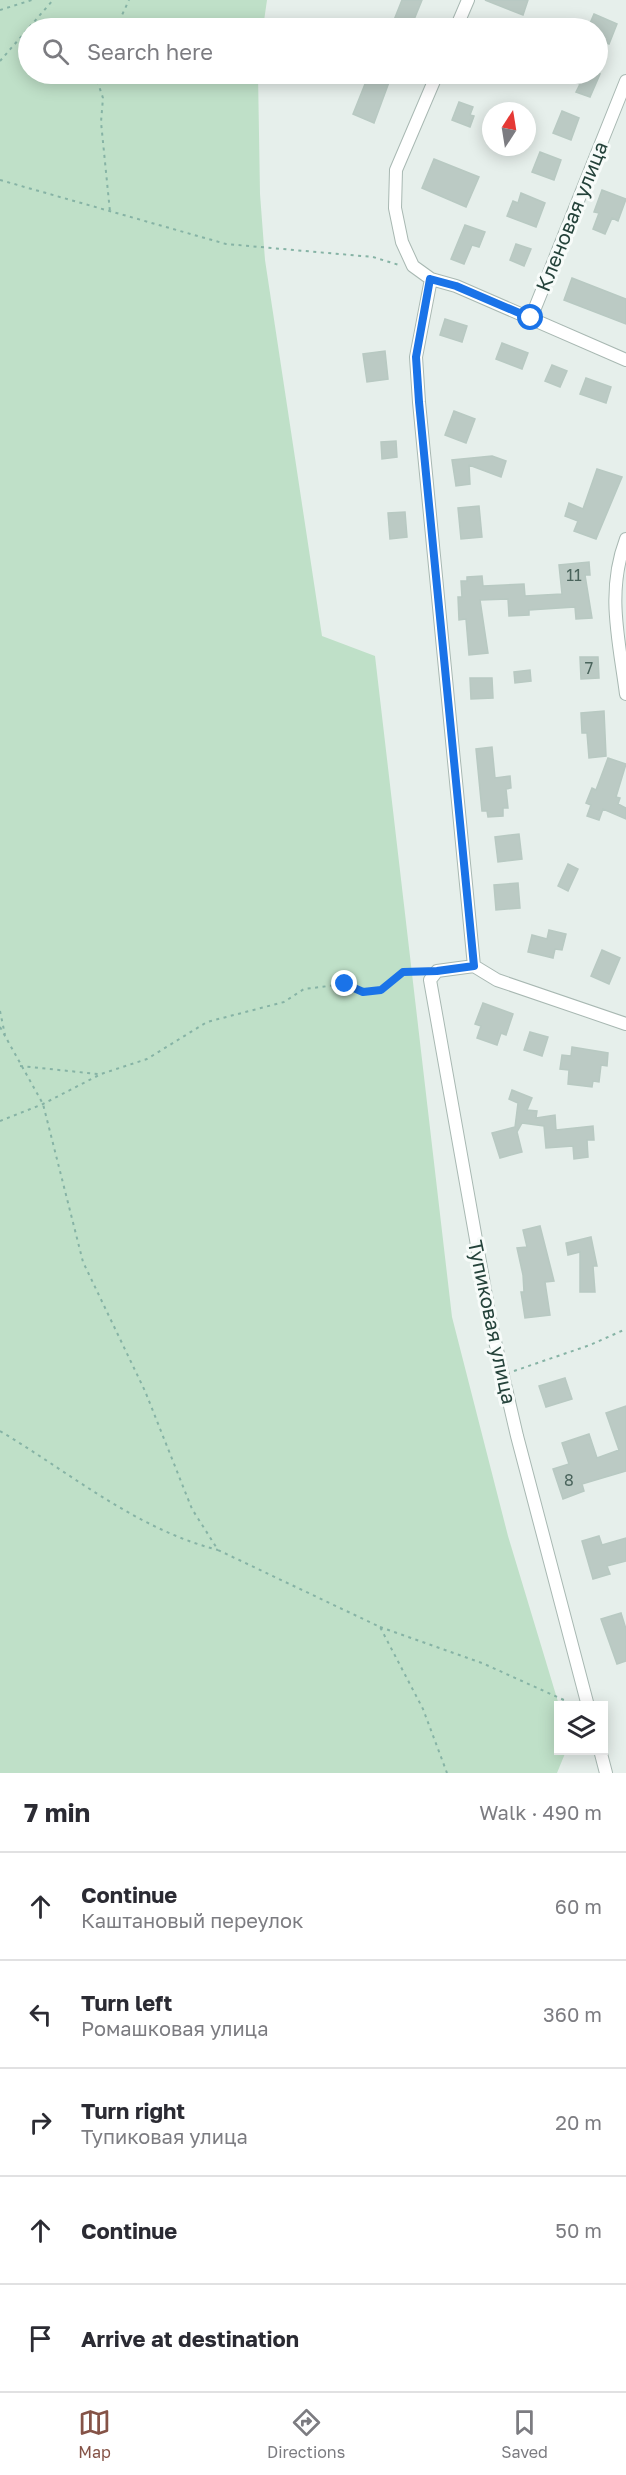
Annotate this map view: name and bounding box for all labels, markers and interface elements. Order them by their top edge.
search box [18,18,608,84]
icon: search [39,35,72,68]
text: Search here [87,38,213,65]
north arrow [482,102,536,156]
street label: Кленовая улица [530,138,612,294]
route start [517,304,543,330]
house number: 11 [566,565,582,585]
house number: 7 [585,658,593,678]
route end [331,970,357,996]
street label: Тупиковая улица [464,1238,522,1406]
house number: 8 [564,1470,574,1490]
map controls [554,1701,608,1755]
button: layers [554,1701,608,1755]
text: 7 min [24,1797,90,1828]
text: Walk · 490 m [479,1800,602,1824]
text: Continue [81,1881,177,1908]
icon: ahead [24,1890,57,1923]
text: 60 m [555,1894,602,1918]
text: Каштановый переулок [81,1908,303,1932]
text: Turn left [81,1989,172,2016]
icon: left [24,1998,57,2031]
text: 360 m [543,2002,602,2026]
text: Ромашковая улица [81,2016,269,2040]
text: Turn right [81,2097,185,2124]
icon: right [24,2106,57,2139]
text: 20 m [555,2110,602,2134]
text: Тупиковая улица [81,2124,248,2148]
icon: ahead [24,2214,57,2247]
text: Continue [81,2217,177,2244]
text: 50 m [555,2218,602,2242]
icon: arrive [24,2322,57,2355]
text: Arrive at destination [81,2325,299,2352]
tab: Map [78,2406,111,2462]
tab: Directions [267,2406,345,2462]
tab: Saved [501,2406,548,2462]

